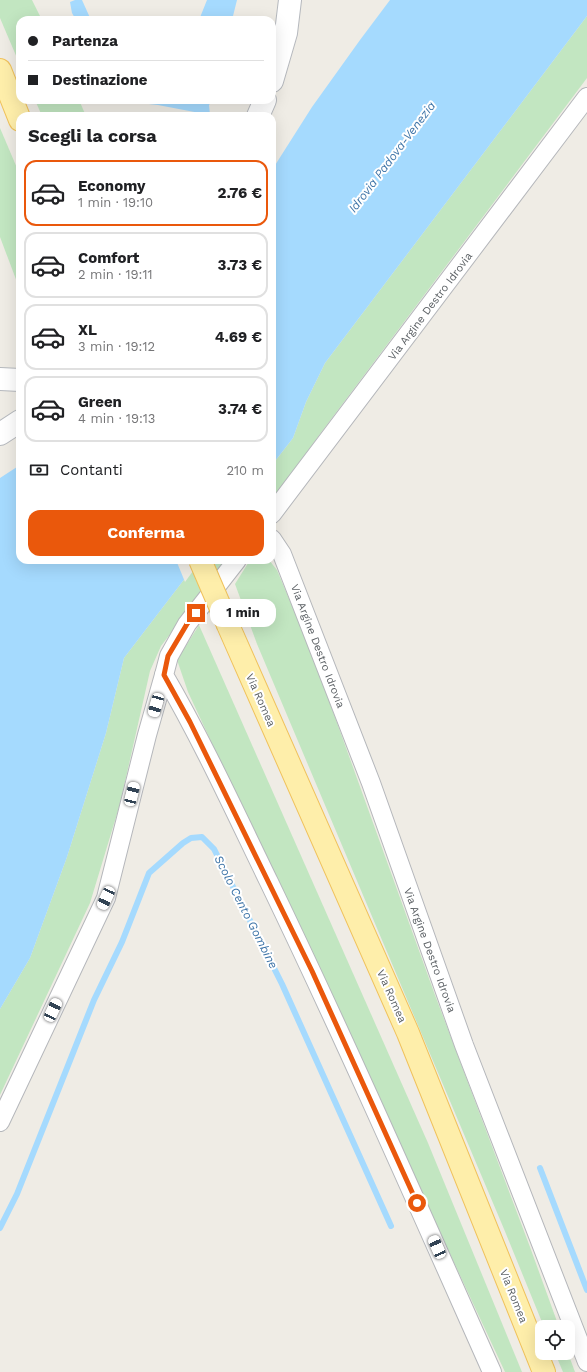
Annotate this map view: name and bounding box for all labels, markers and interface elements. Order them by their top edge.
text: Partenza [52,32,118,50]
text: Destinazione [52,71,147,89]
water label: Idrovia Padova-Venezia [346,98,439,215]
text: Scegli la corsa [28,125,157,146]
icon: car [30,175,66,211]
text: Economy [78,177,145,195]
text: 2.76 € [218,184,262,202]
text: 1 min · 19:10 [78,195,153,210]
icon: car [30,247,66,283]
text: Comfort [78,249,139,267]
street label: Via Argine Destro Idrovia [386,250,475,363]
text: 3.73 € [218,256,262,274]
text: 2 min · 19:11 [78,267,153,282]
icon: car [30,319,66,355]
text: XL [78,321,97,339]
text: 4.69 € [215,328,262,346]
text: 3 min · 19:12 [78,339,155,354]
icon: car [30,391,66,427]
text: Green [78,393,122,411]
text: 3.74 € [218,400,262,418]
text: 4 min · 19:13 [78,411,155,426]
icon: cash [28,459,50,481]
text: Contanti [60,461,123,479]
text: 210 m [226,463,264,478]
button: Conferma [28,510,264,556]
street label: Via Argine Destro Idrovia [288,582,347,710]
callout: 1 min [210,599,276,627]
route end [187,604,205,622]
text: 1 min [226,605,260,620]
street label: Via Romea [243,672,278,729]
car [147,692,165,718]
car [123,781,141,807]
water label: Scolo Cento Gombine [211,853,281,971]
car [95,885,117,911]
street label: Via Argine Destro Idrovia [401,886,458,1014]
street label: Via Romea [374,968,409,1025]
car [42,997,64,1023]
route start [408,1194,426,1212]
car [427,1234,447,1260]
street label: Via Romea [497,1268,530,1325]
map controls [535,1320,575,1360]
button: locate [535,1320,575,1360]

